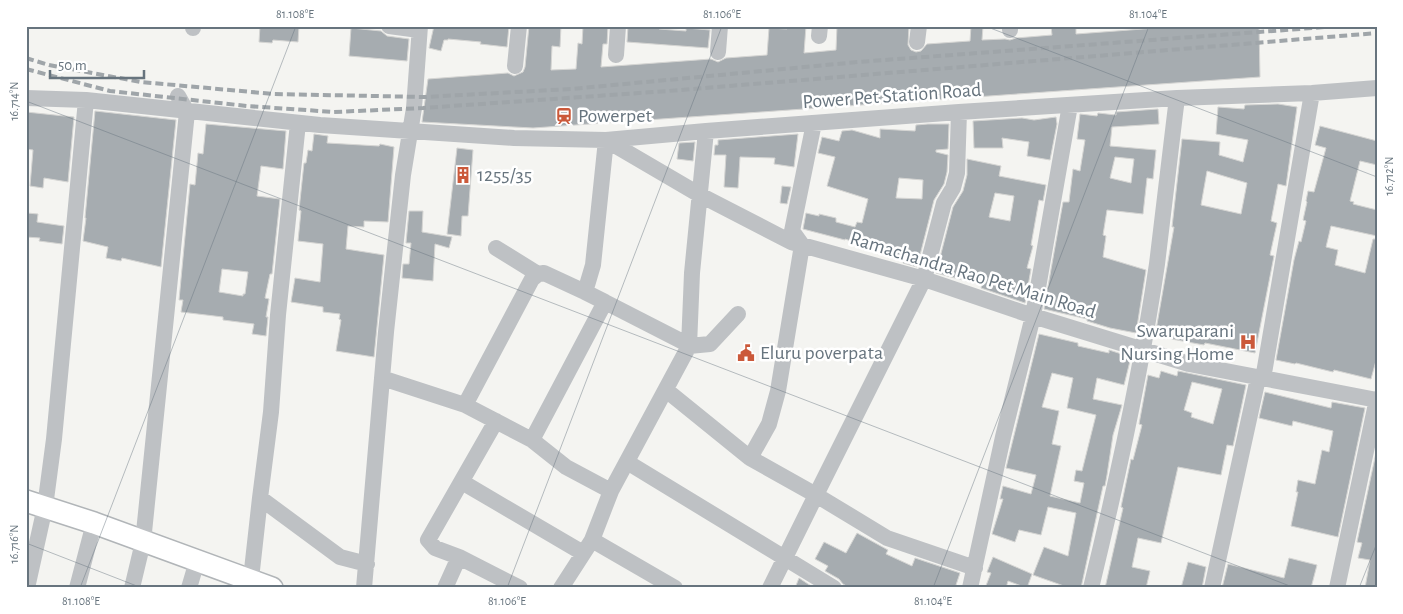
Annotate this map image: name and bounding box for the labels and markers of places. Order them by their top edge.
station icon: Powerpet [554,106,574,126]
place label: Powerpet [578,106,652,126]
building icon: 1255/35 [453,165,473,185]
place label: 1255/35 [477,165,532,185]
place label: Swaruparani Nursing Home [1120,321,1234,364]
hospital icon: Swaruparani Nursing Home [1238,332,1258,352]
public building icon: Eluru poverpata [736,343,756,363]
place label: Eluru poverpata [760,343,883,363]

